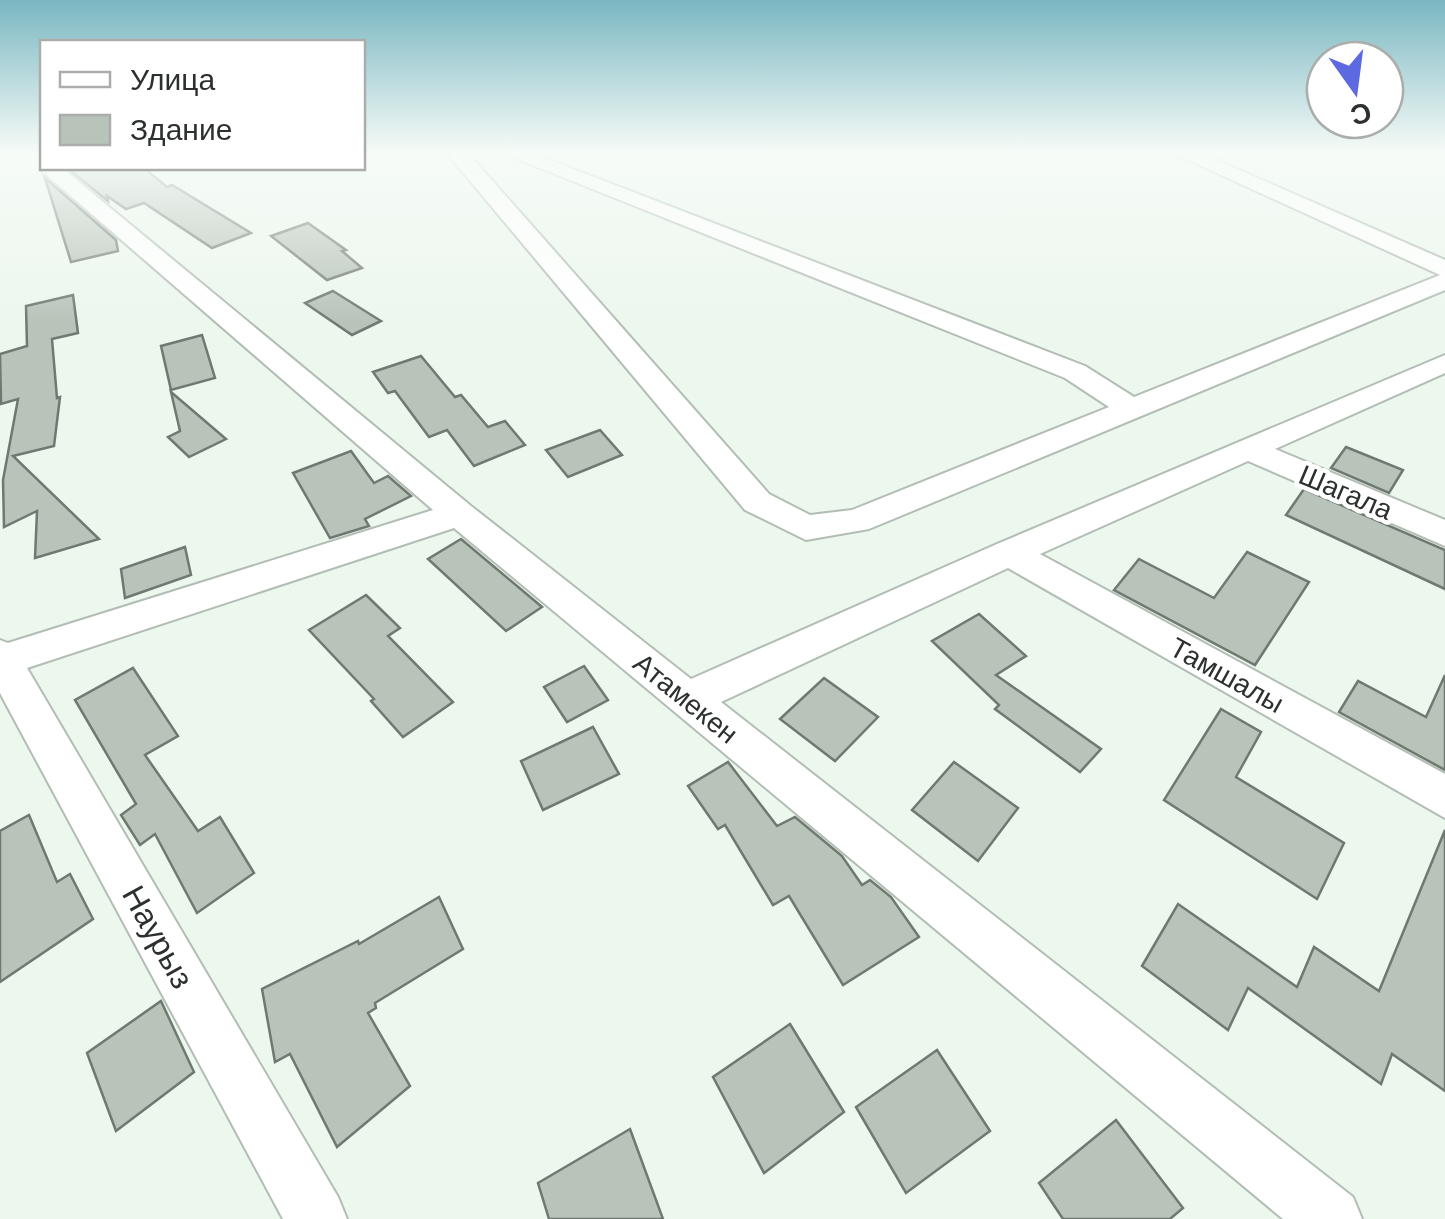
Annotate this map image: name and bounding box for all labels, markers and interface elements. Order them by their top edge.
legend [40,40,365,170]
north arrow [1305,40,1405,140]
text: Улица [130,60,215,96]
text: С [1347,96,1375,134]
text: Здание [130,110,232,146]
street label: Шагала [1294,456,1399,526]
street label: Тамшалы [1165,629,1290,719]
street label: Атамекен [628,645,746,750]
street label: Наурыз [115,878,203,995]

